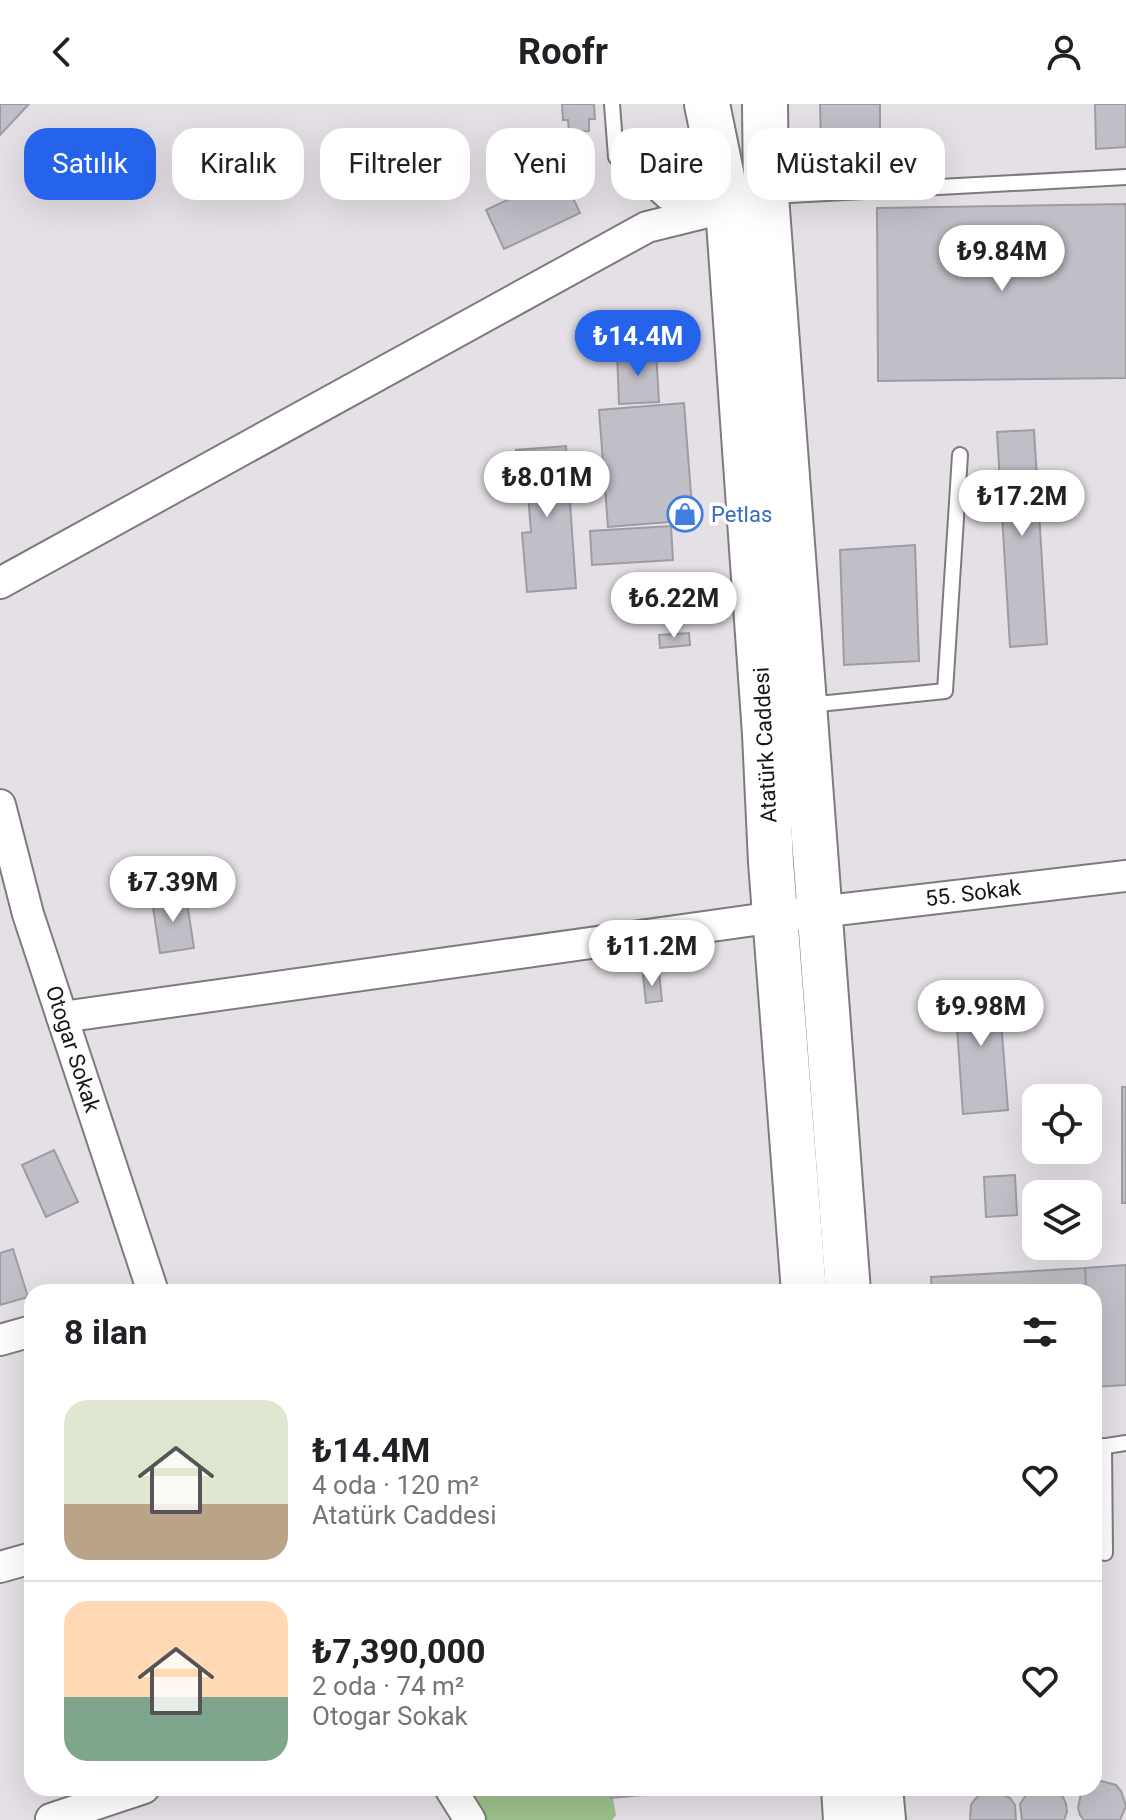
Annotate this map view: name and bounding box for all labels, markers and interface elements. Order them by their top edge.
icon: back [40,30,84,74]
icon: person [1042,30,1086,74]
text: Roofr [518,31,608,73]
chip: Satılık [24,128,156,200]
chip: Kiralık [172,128,304,200]
chip: Filtreler [320,128,470,200]
chip: Yeni [486,128,595,200]
chip: Daire [611,128,731,200]
chip: Müstakil ev [747,128,945,200]
pin: ₺9.84M [937,225,1067,293]
text: ₺9.84M [957,236,1047,266]
pin: ₺14.4M [573,310,703,378]
text: ₺14.4M [593,321,683,351]
pin: ₺8.01M [482,451,612,519]
text: ₺8.01M [502,462,592,492]
pin: ₺17.2M [957,470,1087,538]
text: ₺17.2M [977,481,1067,511]
shop icon: Petlas [666,495,704,533]
place label: Petlas [711,502,772,527]
pin: ₺6.22M [609,572,739,640]
text: ₺6.22M [629,583,719,613]
street label: Atatürk Caddesi [748,666,782,824]
pin: ₺7.39M [108,856,238,924]
text: ₺7.39M [128,867,218,897]
street label: 55. Sokak [924,875,1023,911]
pin: ₺11.2M [587,920,717,988]
text: ₺11.2M [607,931,697,961]
pin: ₺9.98M [916,980,1046,1048]
street label: Otogar Sokak [41,982,106,1116]
text: ₺9.98M [936,991,1026,1021]
map controls [1022,1084,1102,1260]
button: locate [1022,1084,1102,1164]
button: layers [1022,1180,1102,1260]
icon: filters [1018,1310,1062,1354]
text: 8 ilan [64,1312,147,1352]
text: ₺14.4M [312,1430,430,1470]
icon: home [128,1432,224,1528]
icon: heart [1018,1458,1062,1502]
text: 4 oda · 120 m² [312,1470,479,1500]
text: Atatürk Caddesi [312,1500,497,1530]
text: ₺7,390,000 [312,1631,485,1671]
icon: home [128,1633,224,1729]
icon: heart [1018,1659,1062,1703]
text: 2 oda · 74 m² [312,1671,464,1701]
text: Otogar Sokak [312,1701,468,1731]

